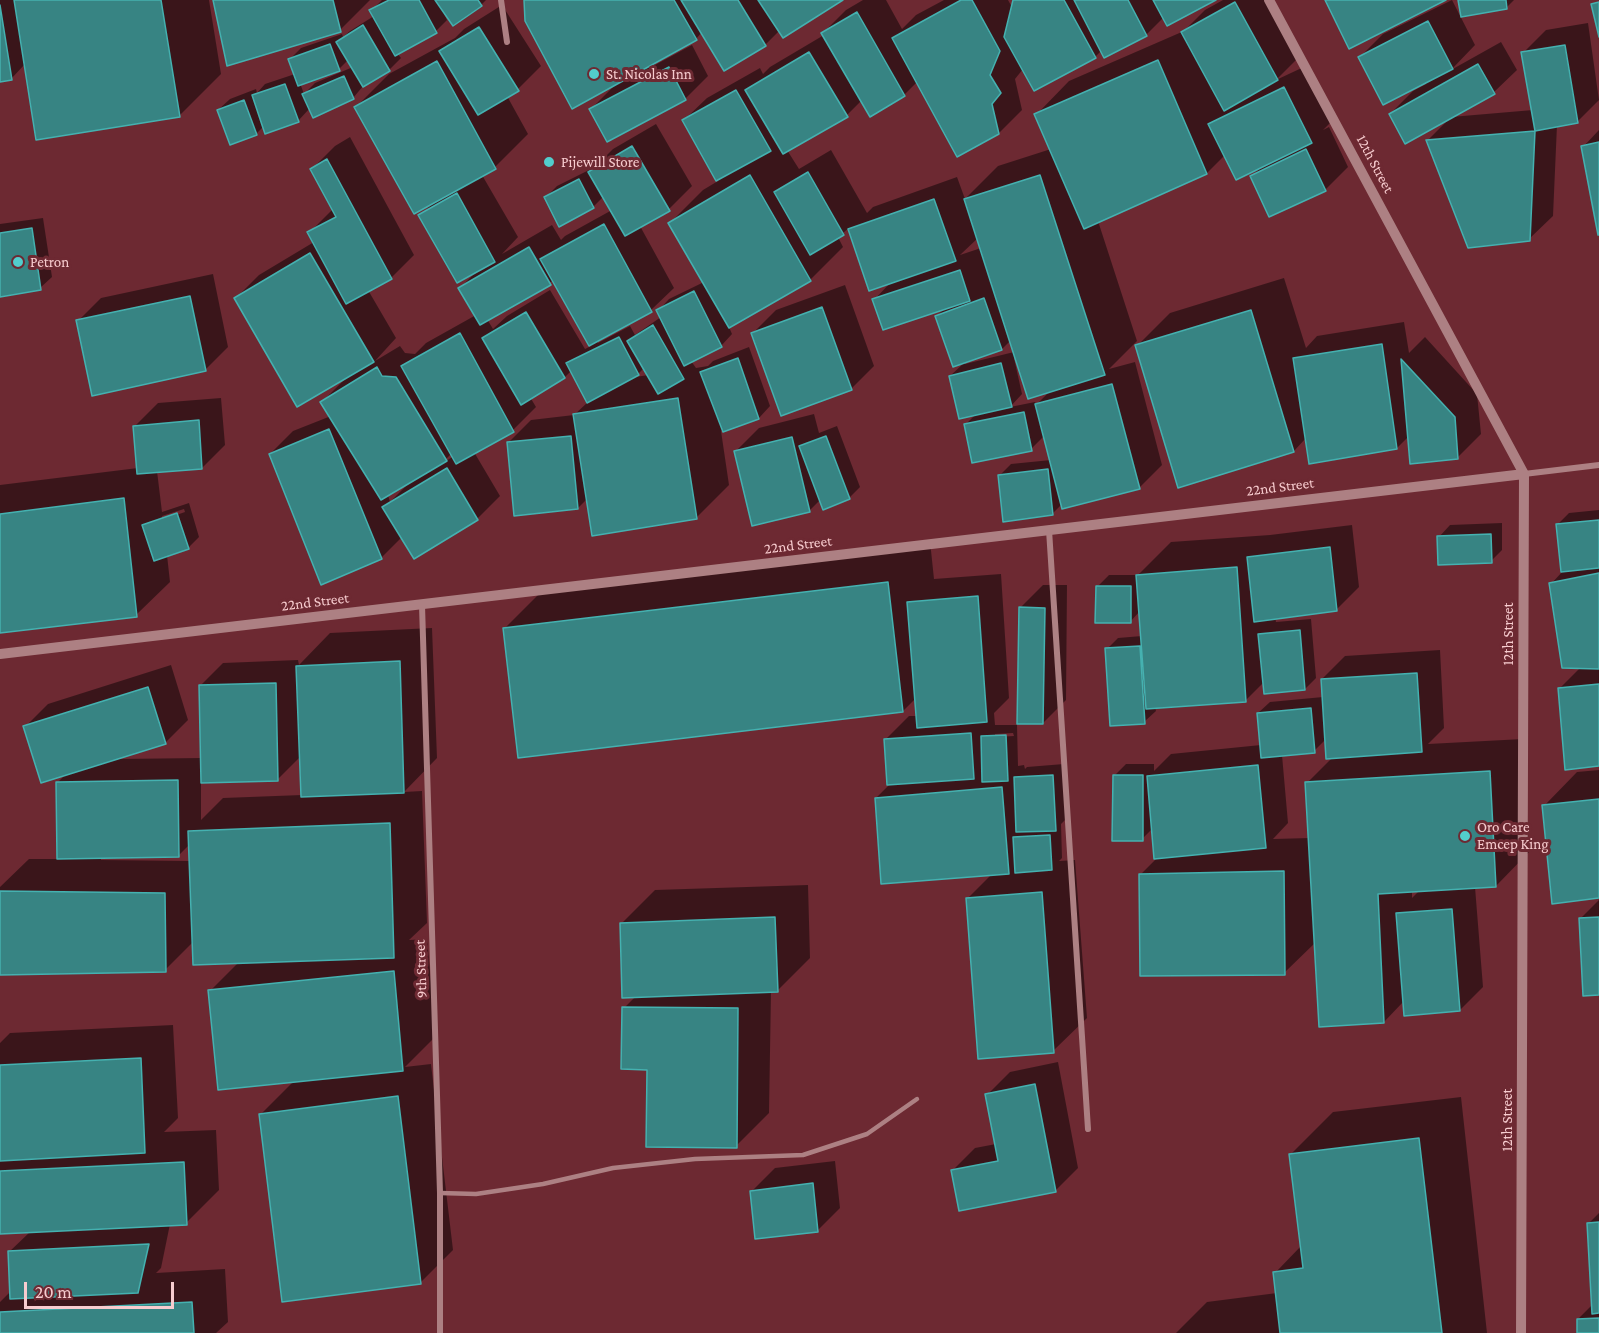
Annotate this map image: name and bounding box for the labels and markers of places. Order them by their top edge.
place label: St. Nicolas Inn [606,65,692,83]
marker: St. Nicolas Inn [587,67,601,81]
place label: Pijewill Store [561,153,639,171]
marker: Pijewill Store [542,155,556,169]
place label: Petron [30,253,69,271]
marker: Petron [11,255,25,269]
place label: Oro Care Emcep King [1477,818,1548,853]
marker: Oro Care Emcep King [1458,829,1472,843]

